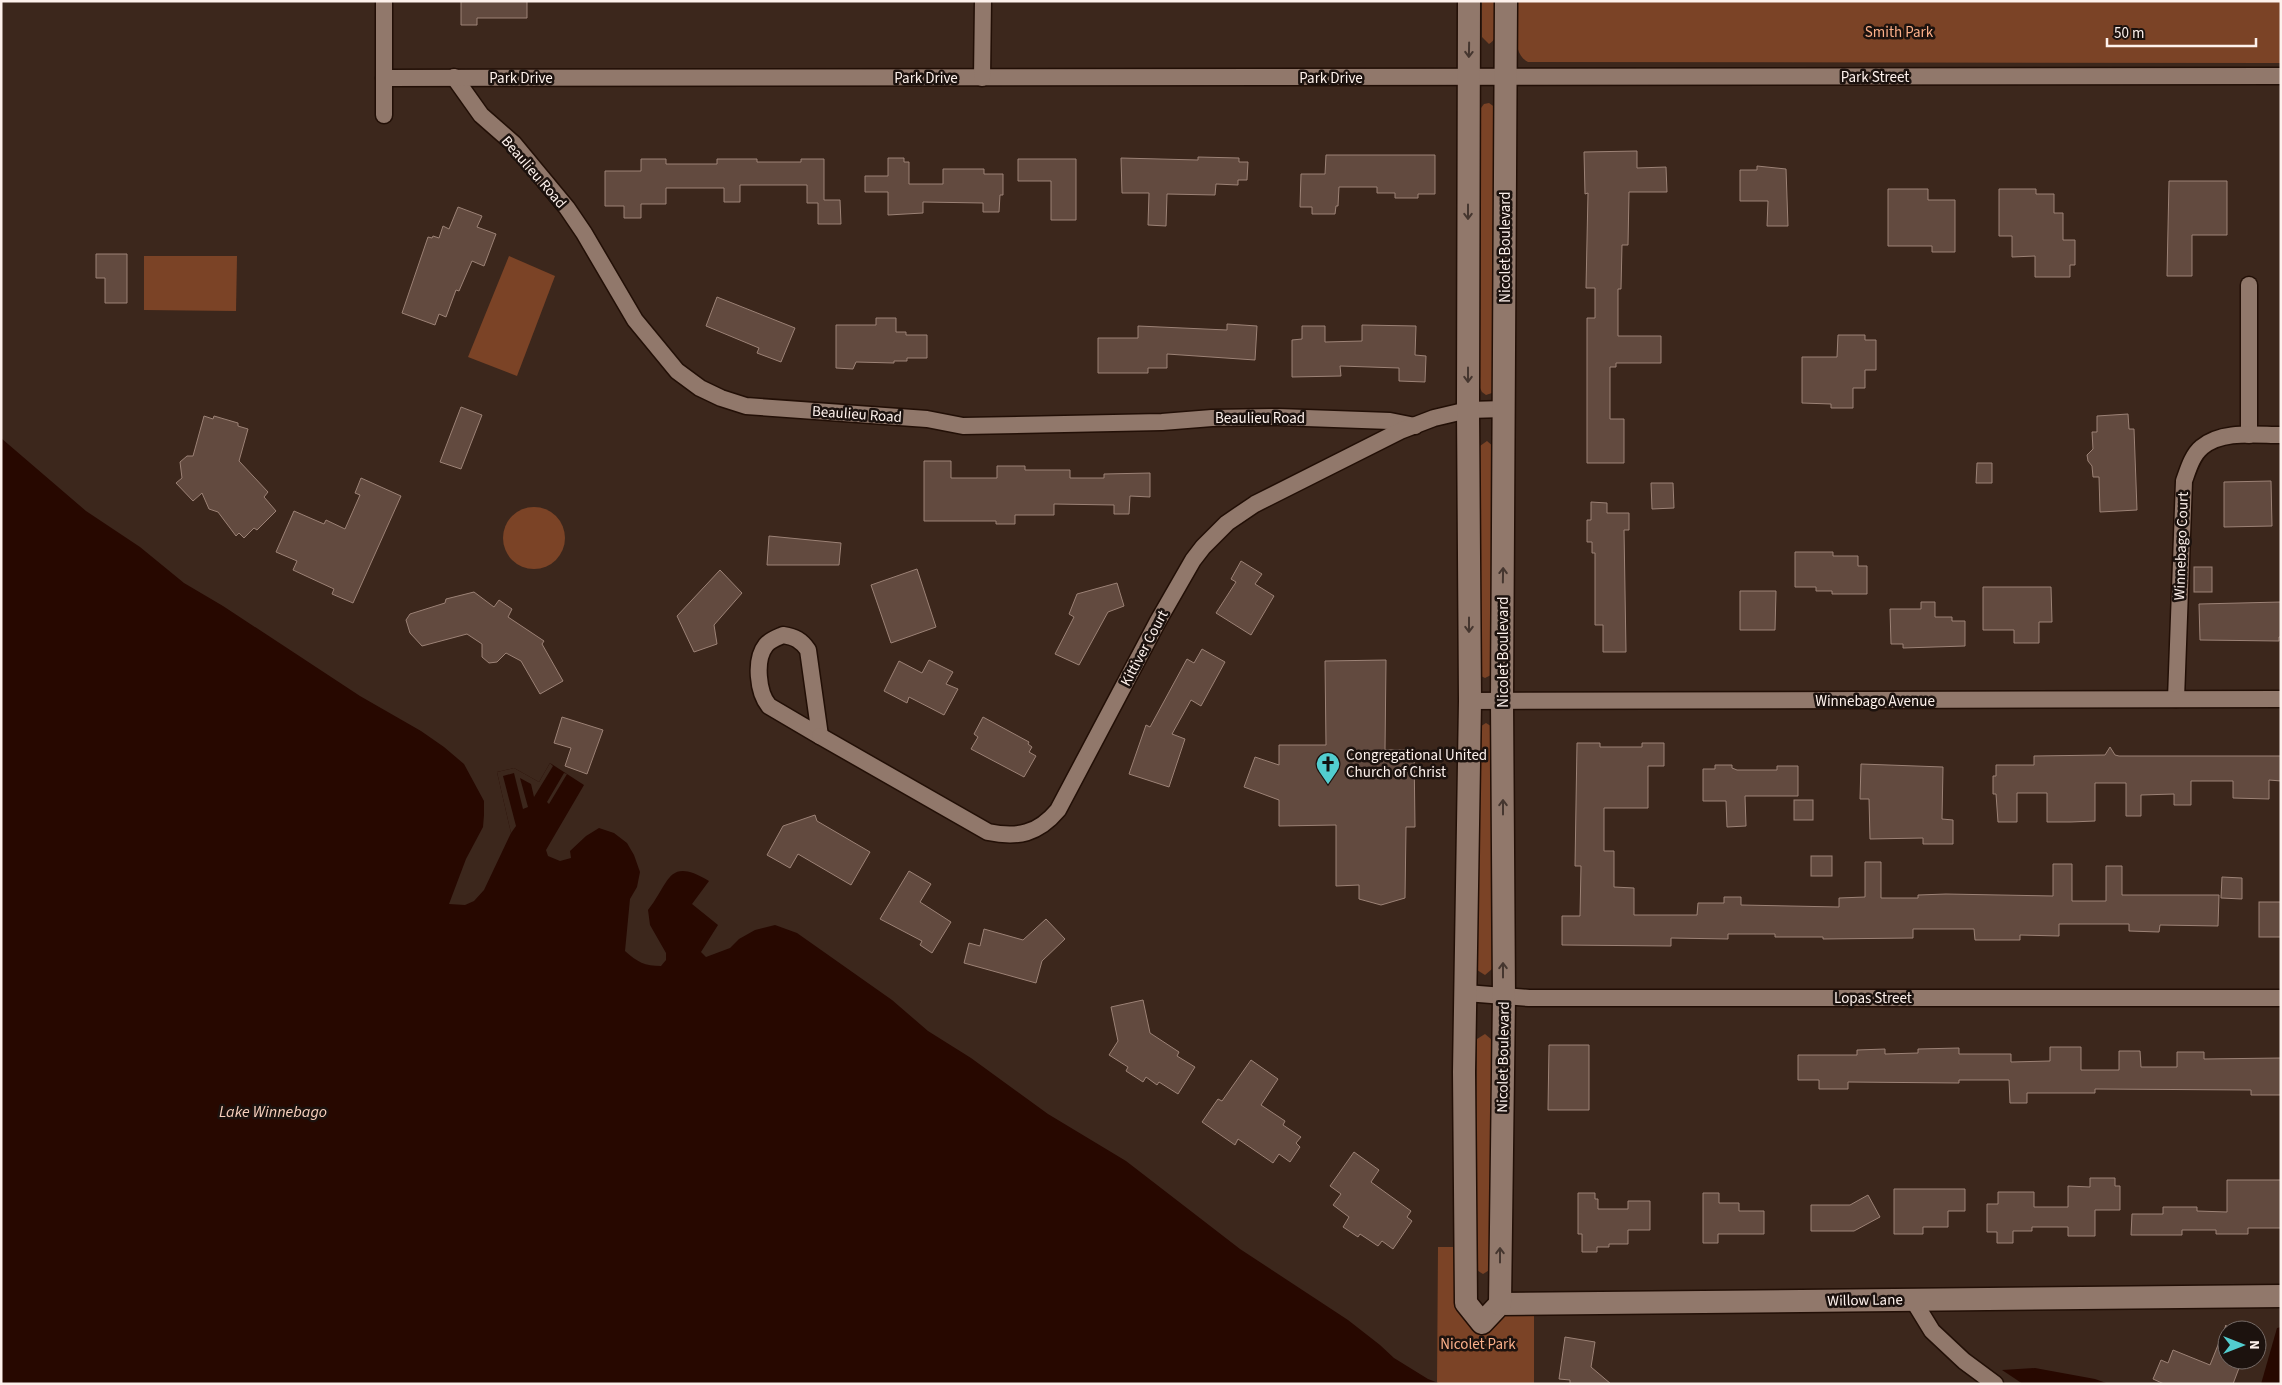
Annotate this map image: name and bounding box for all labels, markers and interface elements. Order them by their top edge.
scale bar [2107,15,2256,47]
park label: Smith Park [1865,22,1934,43]
text: 50 m [2114,23,2144,44]
one-way arrow [1464,42,1474,58]
street label: Park Street [1841,67,1909,88]
street label: Park Drive [489,68,553,89]
street label: Park Drive [894,68,958,89]
street label: Park Drive [1299,68,1363,89]
street label: Beaulieu Road [496,131,571,213]
street label: Nicolet Boulevard [1495,191,1516,303]
one-way arrow [1463,204,1473,220]
one-way arrow [1463,366,1473,383]
street label: Beaulieu Road [811,401,903,428]
street label: Beaulieu Road [1215,408,1305,429]
street label: Winnebago Court [2169,491,2194,601]
one-way arrow [1499,567,1508,583]
street label: Nicolet Boulevard [1493,596,1514,708]
street label: Kittiver Court [1116,606,1173,690]
one-way arrow [1464,616,1474,633]
street label: Winnebago Avenue [1815,691,1935,712]
place label: Congregational United Church of Christ [1346,745,1487,783]
church icon: Congregational United Church of Christ [1315,751,1341,785]
one-way arrow [1498,800,1508,816]
one-way arrow [1499,962,1508,978]
street label: Lopas Street [1834,988,1912,1009]
street label: Nicolet Boulevard [1492,1001,1515,1113]
water label: Lake Winnebago [219,1101,327,1123]
one-way arrow [1495,1247,1505,1264]
street label: Willow Lane [1827,1289,1903,1312]
north arrow [2217,1320,2267,1370]
park label: Nicolet Park [1440,1334,1516,1355]
text: N [2244,1340,2264,1350]

